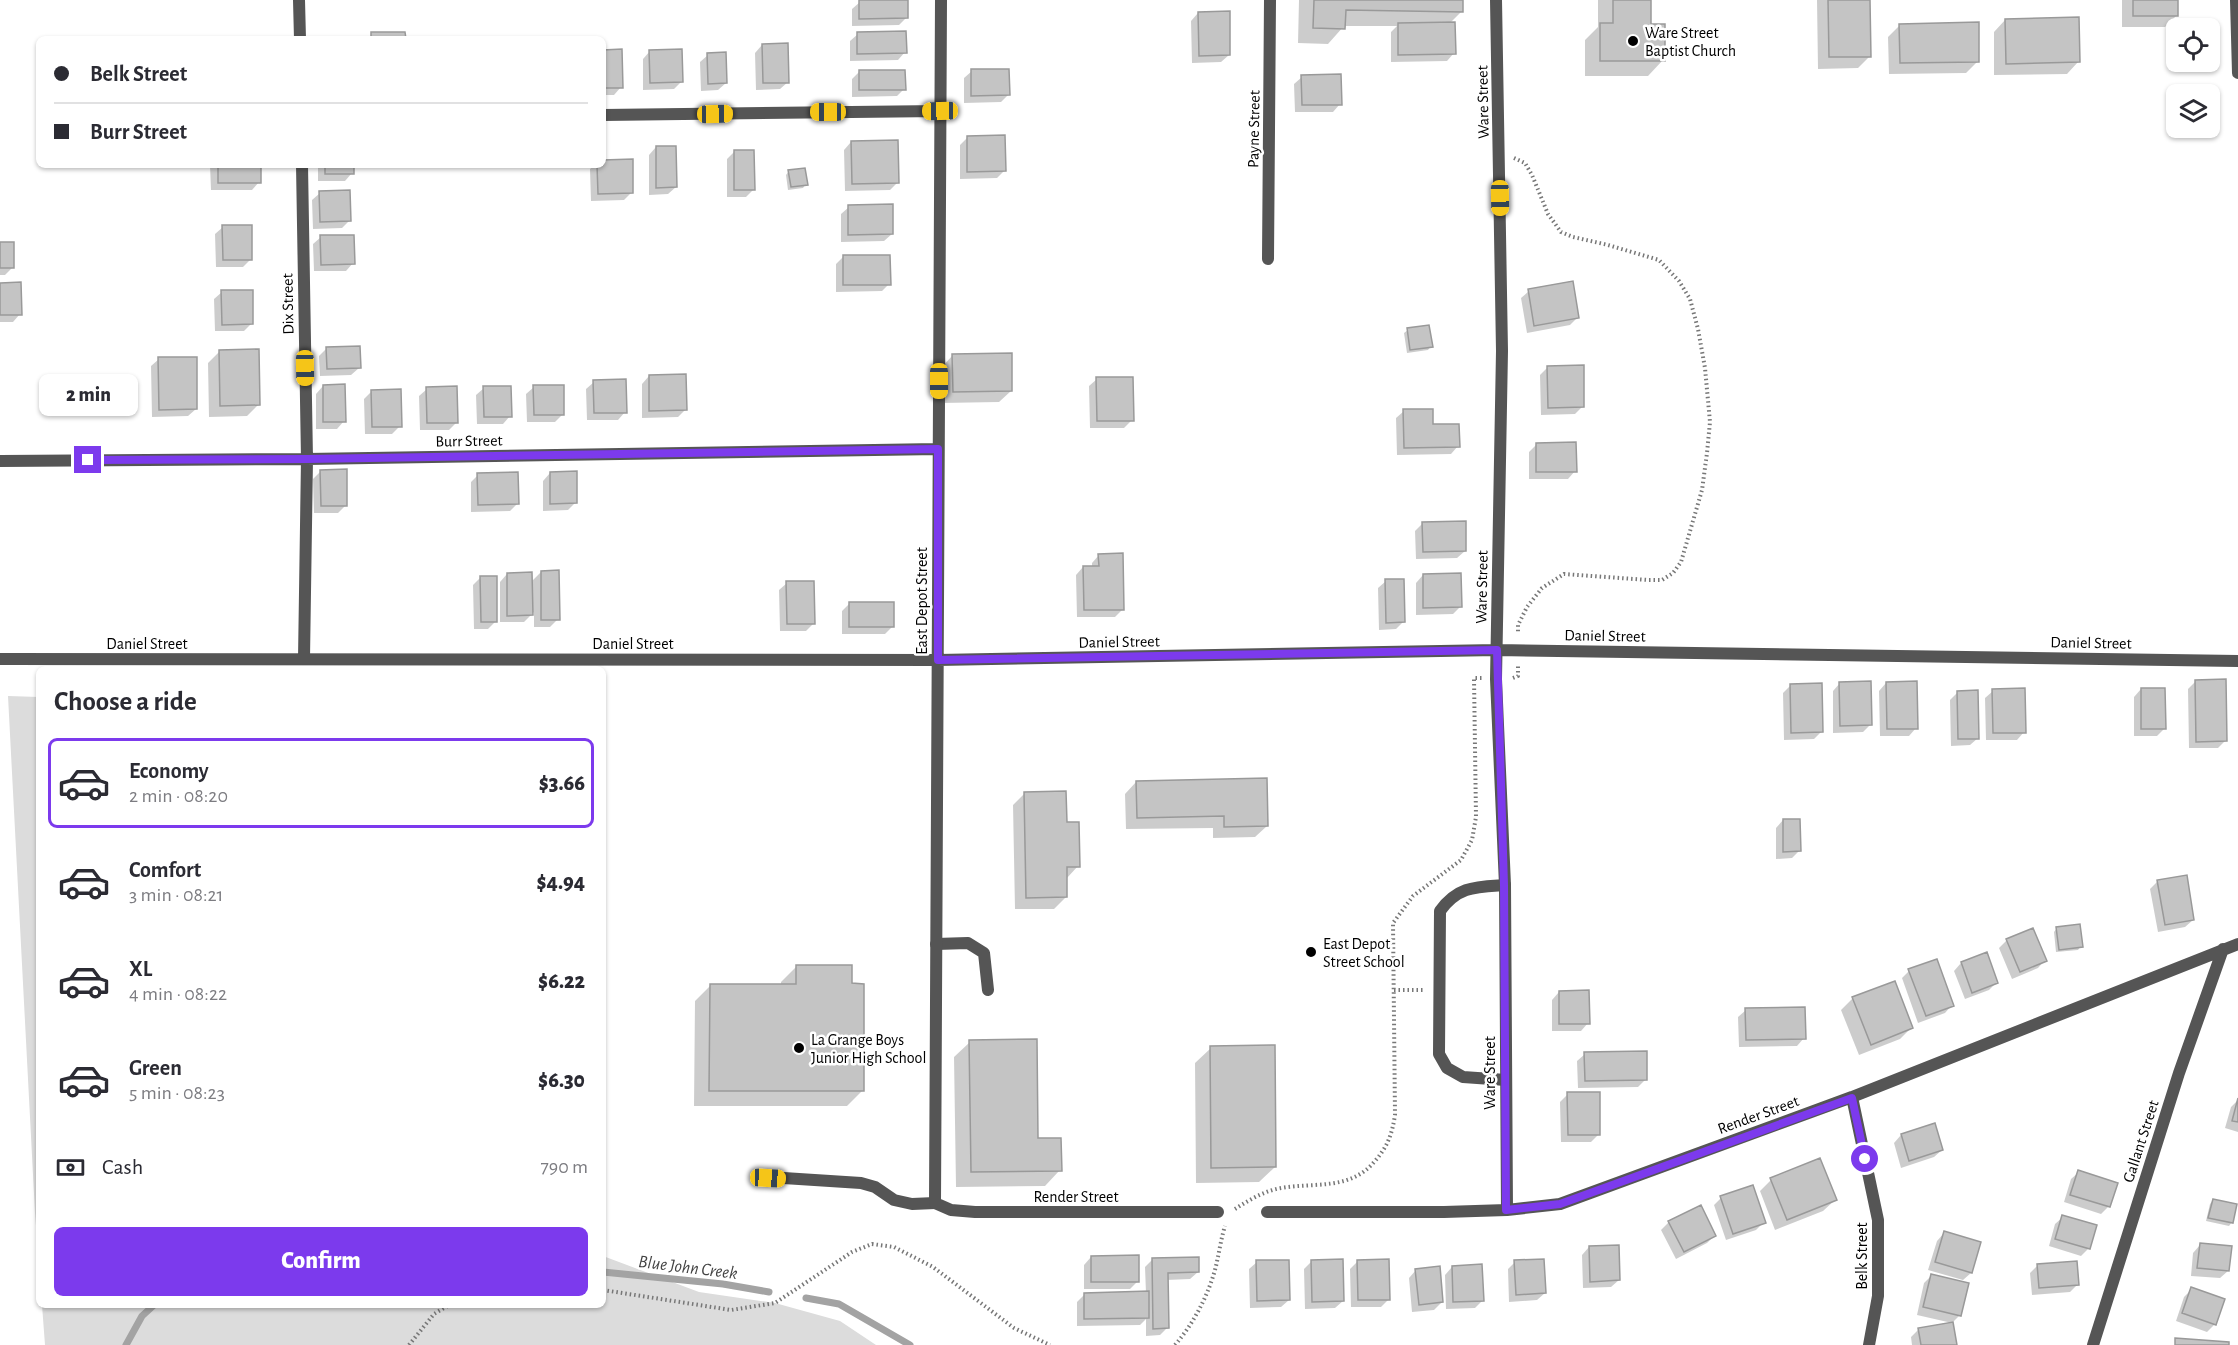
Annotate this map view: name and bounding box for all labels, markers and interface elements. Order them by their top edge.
map controls [2166,18,2220,138]
button: locate [2166,18,2220,72]
place label: Ware Street Baptist Church [1645,25,1736,59]
marker: Ware Street Baptist Church [1626,34,1640,48]
text: Belk Street [90,63,187,85]
street label: Ware Street [1474,65,1492,139]
button: layers [2166,84,2220,138]
street label: Payne Street [1245,90,1264,168]
car [922,102,958,120]
car [810,103,846,121]
car [697,105,733,123]
text: Burr Street [90,121,187,143]
car [1491,180,1509,216]
street label: Dix Street [279,273,297,335]
car [296,350,314,386]
car [930,363,948,399]
callout: 2 min [38,373,138,415]
text: 2 min [66,385,111,405]
street label: Burr Street [435,432,503,450]
route end [74,446,101,473]
street label: East Depot Street [914,547,930,655]
street label: Ware Street [1473,550,1491,624]
street label: Daniel Street [1564,627,1646,645]
street label: Daniel Street [1078,633,1160,651]
street label: Daniel Street [2050,634,2132,652]
street label: Daniel Street [106,636,188,652]
street label: Daniel Street [592,636,674,652]
text: Choose a ride [54,688,197,715]
icon: car [57,756,111,810]
text: Economy [129,760,209,782]
text: $3.66 [539,772,585,794]
text: 2 min · 08:20 [129,786,228,806]
icon: car [57,855,111,909]
text: Comfort [129,859,201,881]
text: $4.94 [537,871,585,893]
text: 3 min · 08:21 [129,885,223,905]
place label: East Depot Street School [1323,936,1405,970]
marker: East Depot Street School [1304,945,1318,959]
icon: car [57,954,111,1008]
text: XL [129,958,152,980]
text: $6.22 [538,970,585,992]
text: 4 min · 08:22 [129,984,227,1004]
place label: La Grange Boys Junior High School [811,1032,926,1066]
street label: Ware Street [1482,1036,1498,1110]
marker: La Grange Boys Junior High School [792,1041,806,1055]
icon: car [57,1053,111,1107]
text: Green [129,1057,182,1079]
text: $6.30 [538,1069,585,1091]
text: 5 min · 08:23 [129,1083,225,1103]
street label: Render Street [1716,1093,1801,1137]
street label: Gallant Street [2120,1098,2162,1185]
route start [1851,1145,1878,1172]
icon: cash [54,1151,87,1184]
text: Cash [102,1156,143,1178]
text: 790 m [540,1157,588,1177]
car [750,1168,786,1188]
street label: Render Street [1033,1189,1119,1205]
street label: Belk Street [1854,1222,1870,1290]
button: Confirm [54,1227,588,1296]
water label: Blue John Creek [637,1253,739,1283]

